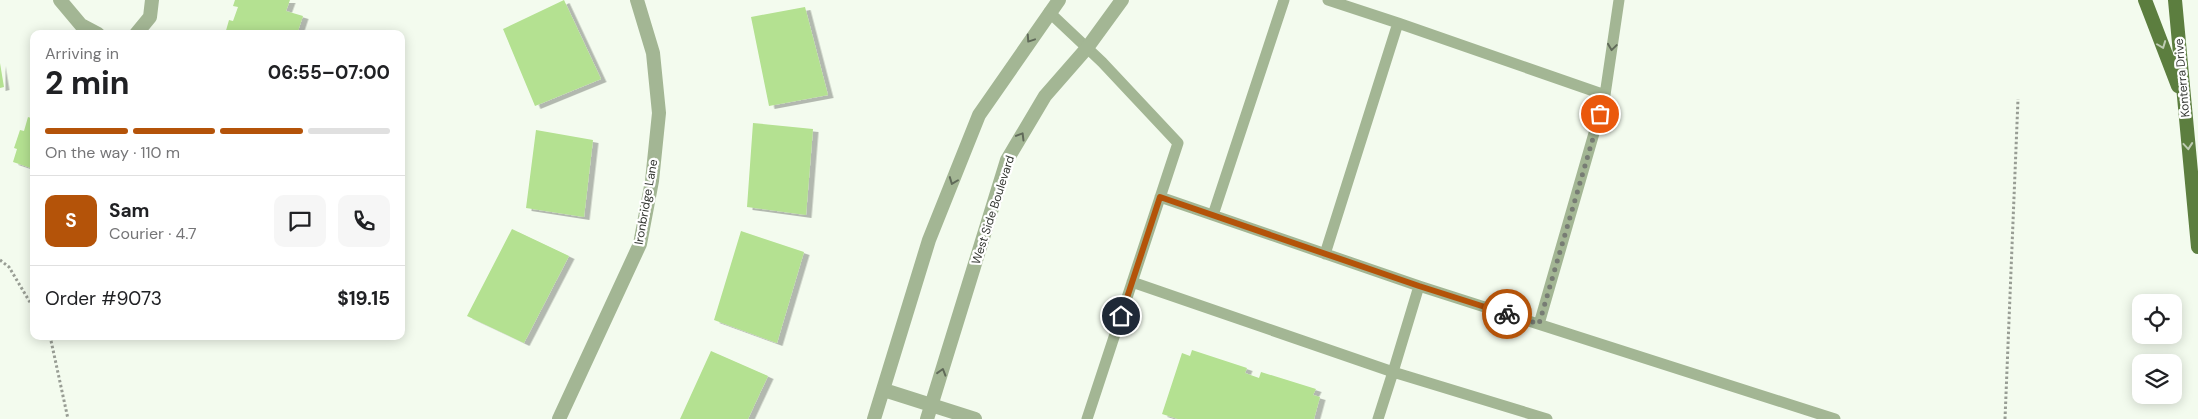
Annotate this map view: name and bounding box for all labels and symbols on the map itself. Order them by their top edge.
one-way arrow [1027,34,1036,43]
street label: Konterra Drive [2171,38,2193,118]
one-way arrow [2156,41,2166,49]
one-way arrow [1608,43,1618,52]
pin [1579,93,1621,135]
one-way arrow [1015,133,1025,142]
one-way arrow [2182,142,2193,150]
street label: West Side Boulevard [968,153,1018,267]
street label: Ironbridge Lane [631,158,661,246]
one-way arrow [948,176,959,185]
courier [1482,289,1532,339]
pin [1100,295,1142,337]
one-way arrow [936,369,946,377]

